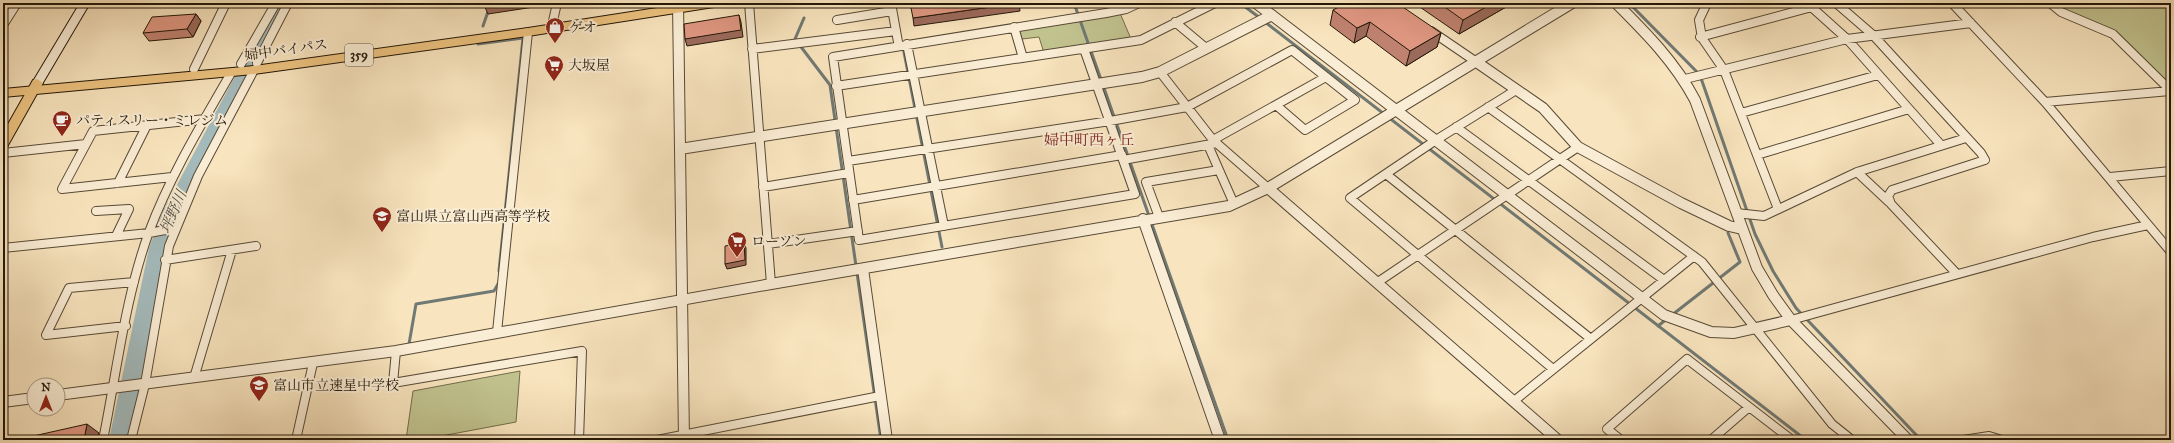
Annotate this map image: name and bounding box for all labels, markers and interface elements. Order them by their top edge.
shop icon: ゲオ [544,16,566,44]
place label: ゲオ [569,19,597,36]
street label: 婦中バイパス [243,36,329,64]
road number: 359 [345,44,373,66]
supermarket icon: 大坂屋 [543,54,565,82]
place label: 大坂屋 [568,57,610,74]
cafe icon: パティスリー・ミレジム [51,109,73,137]
place label: パティスリー・ミレジム [76,112,228,129]
district label: 婦中町西ヶ丘 [1044,131,1134,149]
water label: 坪野川 [156,186,191,236]
school or university icon: 富山県立富山西高等学校 [371,205,393,233]
place label: 富山県立富山西高等学校 [396,208,550,225]
supermarket icon: ローソン [726,230,748,258]
place label: ローソン [751,233,806,250]
school or university icon: 富山市立速星中学校 [248,374,270,402]
north arrow [26,377,66,417]
place label: 富山市立速星中学校 [273,377,399,394]
text: N [41,381,51,394]

